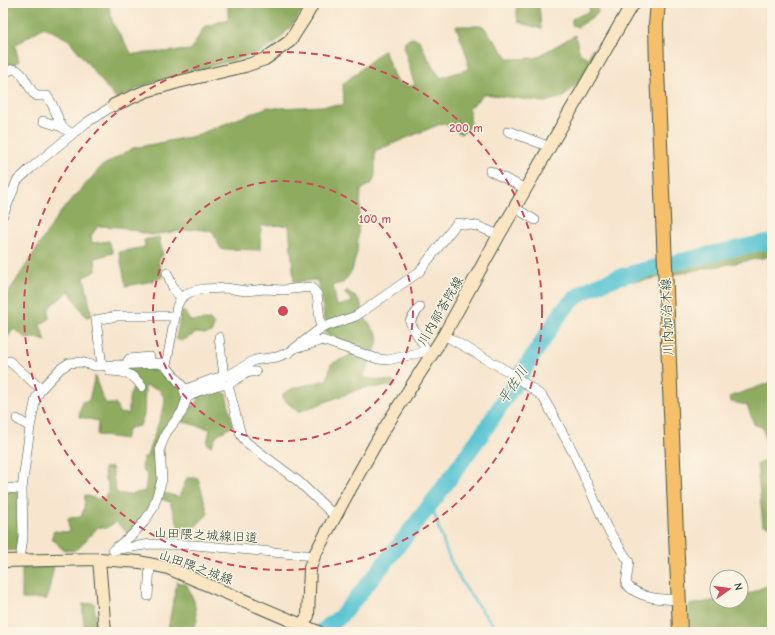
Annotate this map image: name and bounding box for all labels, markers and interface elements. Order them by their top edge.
text: 200 m [449,121,483,135]
text: 100 m [359,212,391,226]
street label: 川内祁答院線 [414,273,466,349]
street label: 川内加治木線 [658,277,676,356]
centre of rings [276,304,290,318]
water label: 平佐川 [494,363,532,407]
street label: 山田隈之城線旧道 [154,525,258,545]
street label: 山田隈之城線 [157,547,236,588]
north arrow [709,569,749,609]
text: N [731,582,745,592]

